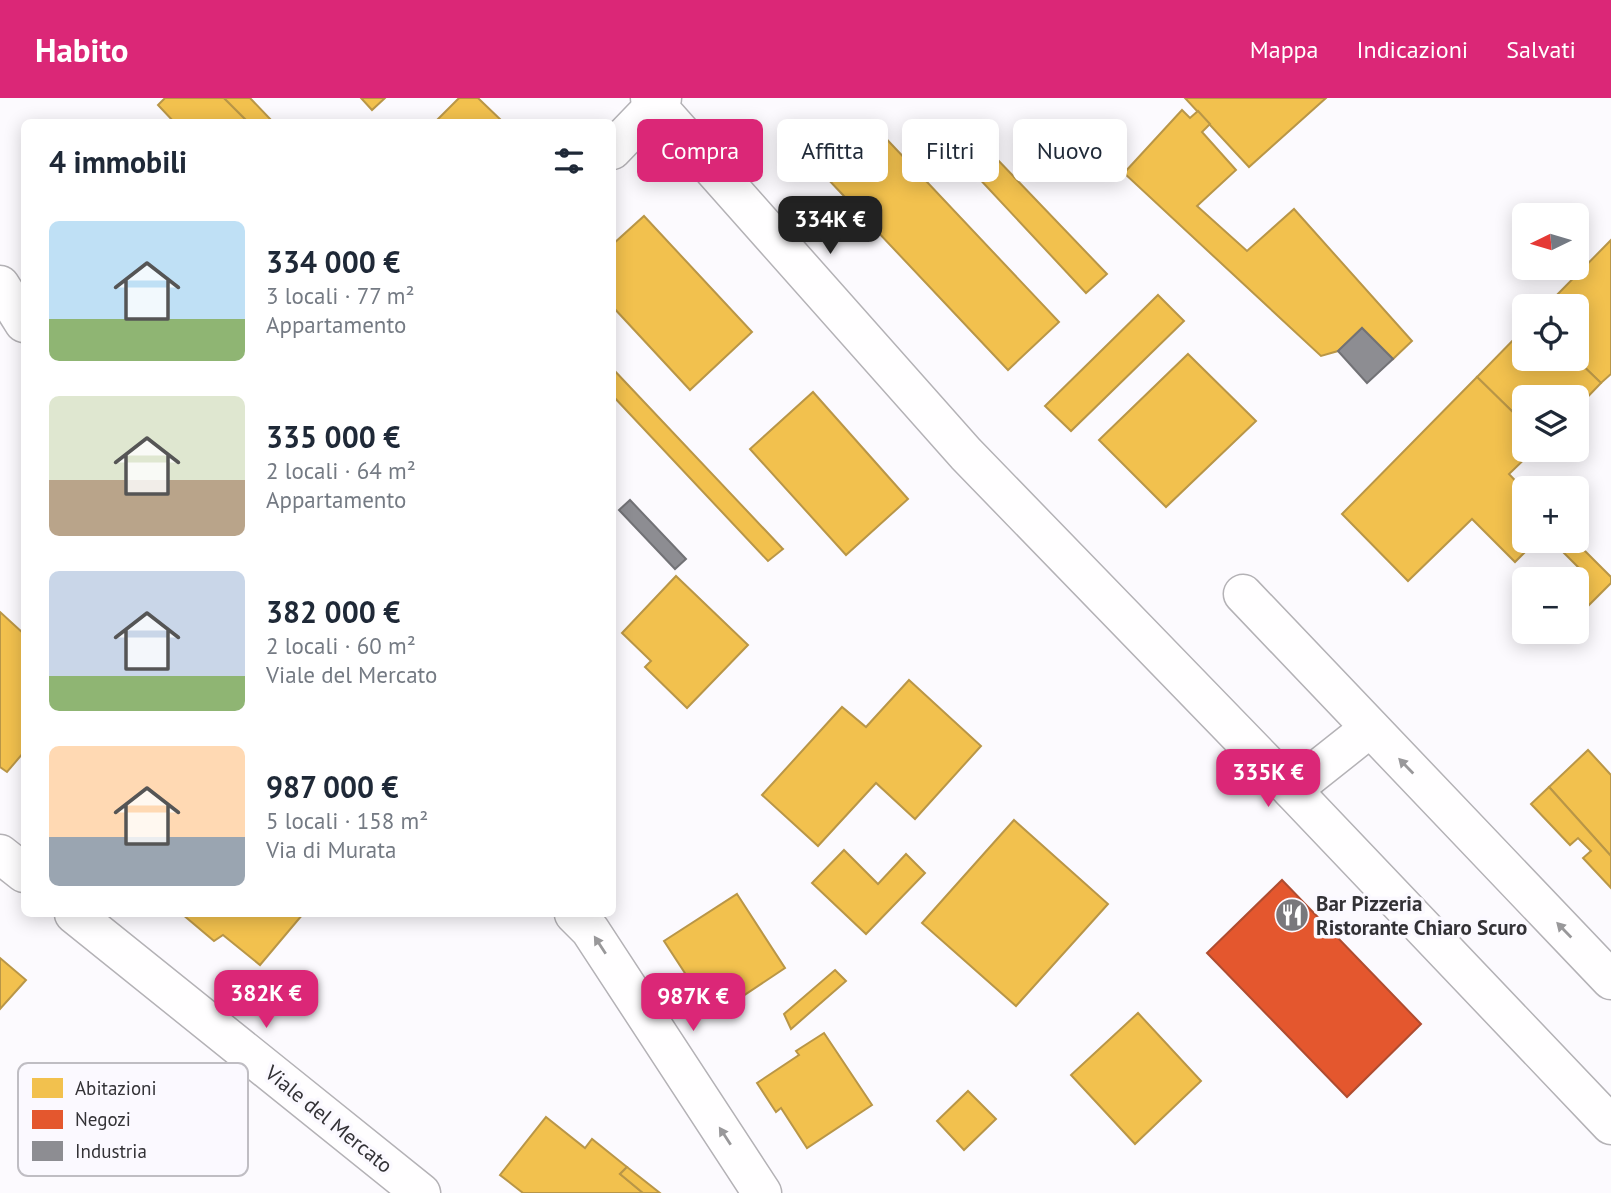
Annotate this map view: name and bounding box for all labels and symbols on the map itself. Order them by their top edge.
pin: 334K € [773,197,887,256]
north arrow [1512,203,1589,280]
pin: 335K € [1211,750,1325,809]
one-way arrow [1398,758,1415,775]
place label: Bar Pizzeria Ristorante Chiaro Scuro [1316,890,1527,941]
restaurant icon: Bar Pizzeria Ristorante Chiaro Scuro [1273,896,1311,934]
one-way arrow [1555,922,1572,939]
one-way arrow [594,935,607,955]
pin: 382K € [209,970,323,1030]
pin: 987K € [636,974,750,1033]
street label: Viale del Mercato [259,1059,398,1179]
legend [18,1063,248,1176]
text: Abitazioni [75,1076,157,1100]
text: Negozi [75,1107,131,1131]
one-way arrow [718,1126,731,1146]
text: Industria [75,1139,147,1163]

